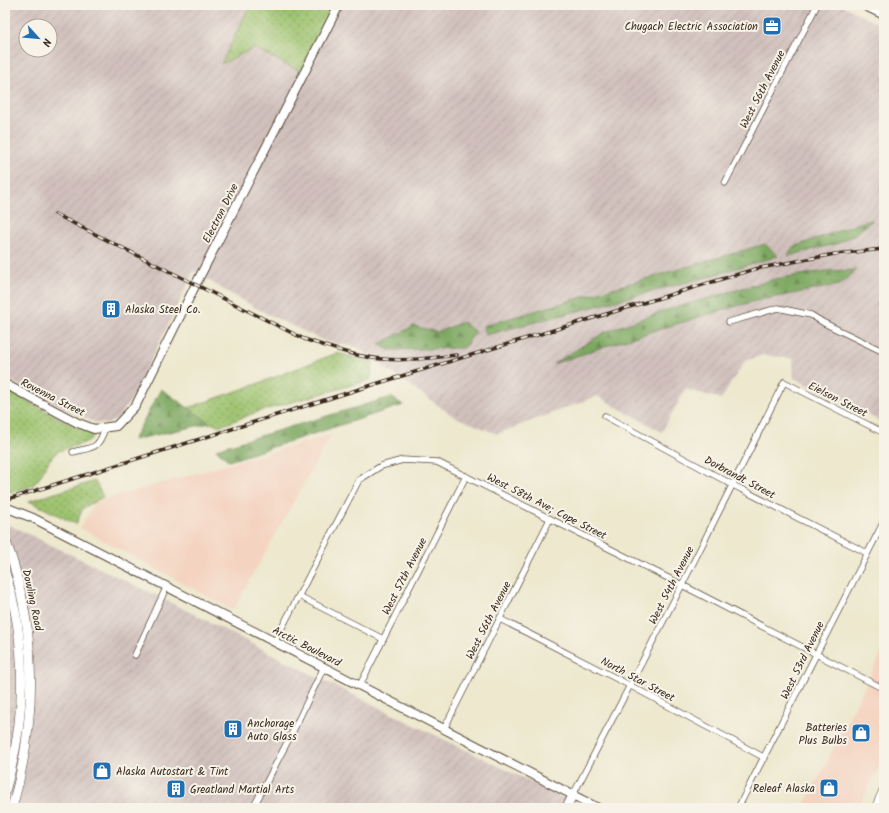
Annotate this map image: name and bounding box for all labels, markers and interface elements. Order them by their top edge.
office icon: Chugach Electric Association [761,15,783,37]
north arrow [18,18,58,58]
place label: Chugach Electric Association [624,18,758,36]
text: N [36,35,56,49]
street label: West 56th Avenue [735,47,790,132]
street label: Electron Drive [198,180,244,247]
building icon: Alaska Steel Co. [100,298,122,320]
place label: Alaska Steel Co. [125,301,200,319]
street label: Rovenna Street [17,374,89,422]
street label: Eielson Street [805,377,871,423]
street label: Dorbrandt Street [701,452,779,505]
street label: West 58th Ave; Cope Street [484,469,610,545]
street label: West 57th Avenue [378,535,432,618]
street label: West 54th Avenue [644,543,699,628]
street label: Dowling Road [17,568,47,633]
street label: West 56th Avenue [461,578,516,663]
street label: West 53rd Avenue [776,618,830,703]
street label: Arctic Boulevard [269,622,345,672]
street label: North Star Street [597,653,679,707]
place label: Anchorage Auto Glass [247,715,297,746]
building icon: Anchorage Auto Glass [222,718,244,740]
place label: Batteries Plus Bulbs [798,719,847,750]
shop icon: Batteries Plus Bulbs [850,722,872,744]
shop icon: Alaska Autostart & Tint [91,760,113,782]
place label: Alaska Autostart & Tint [116,763,229,781]
shop icon: Releaf Alaska [818,777,840,799]
building icon: Greatland Martial Arts [165,778,187,800]
place label: Releaf Alaska [753,780,815,798]
place label: Greatland Martial Arts [190,781,295,799]

